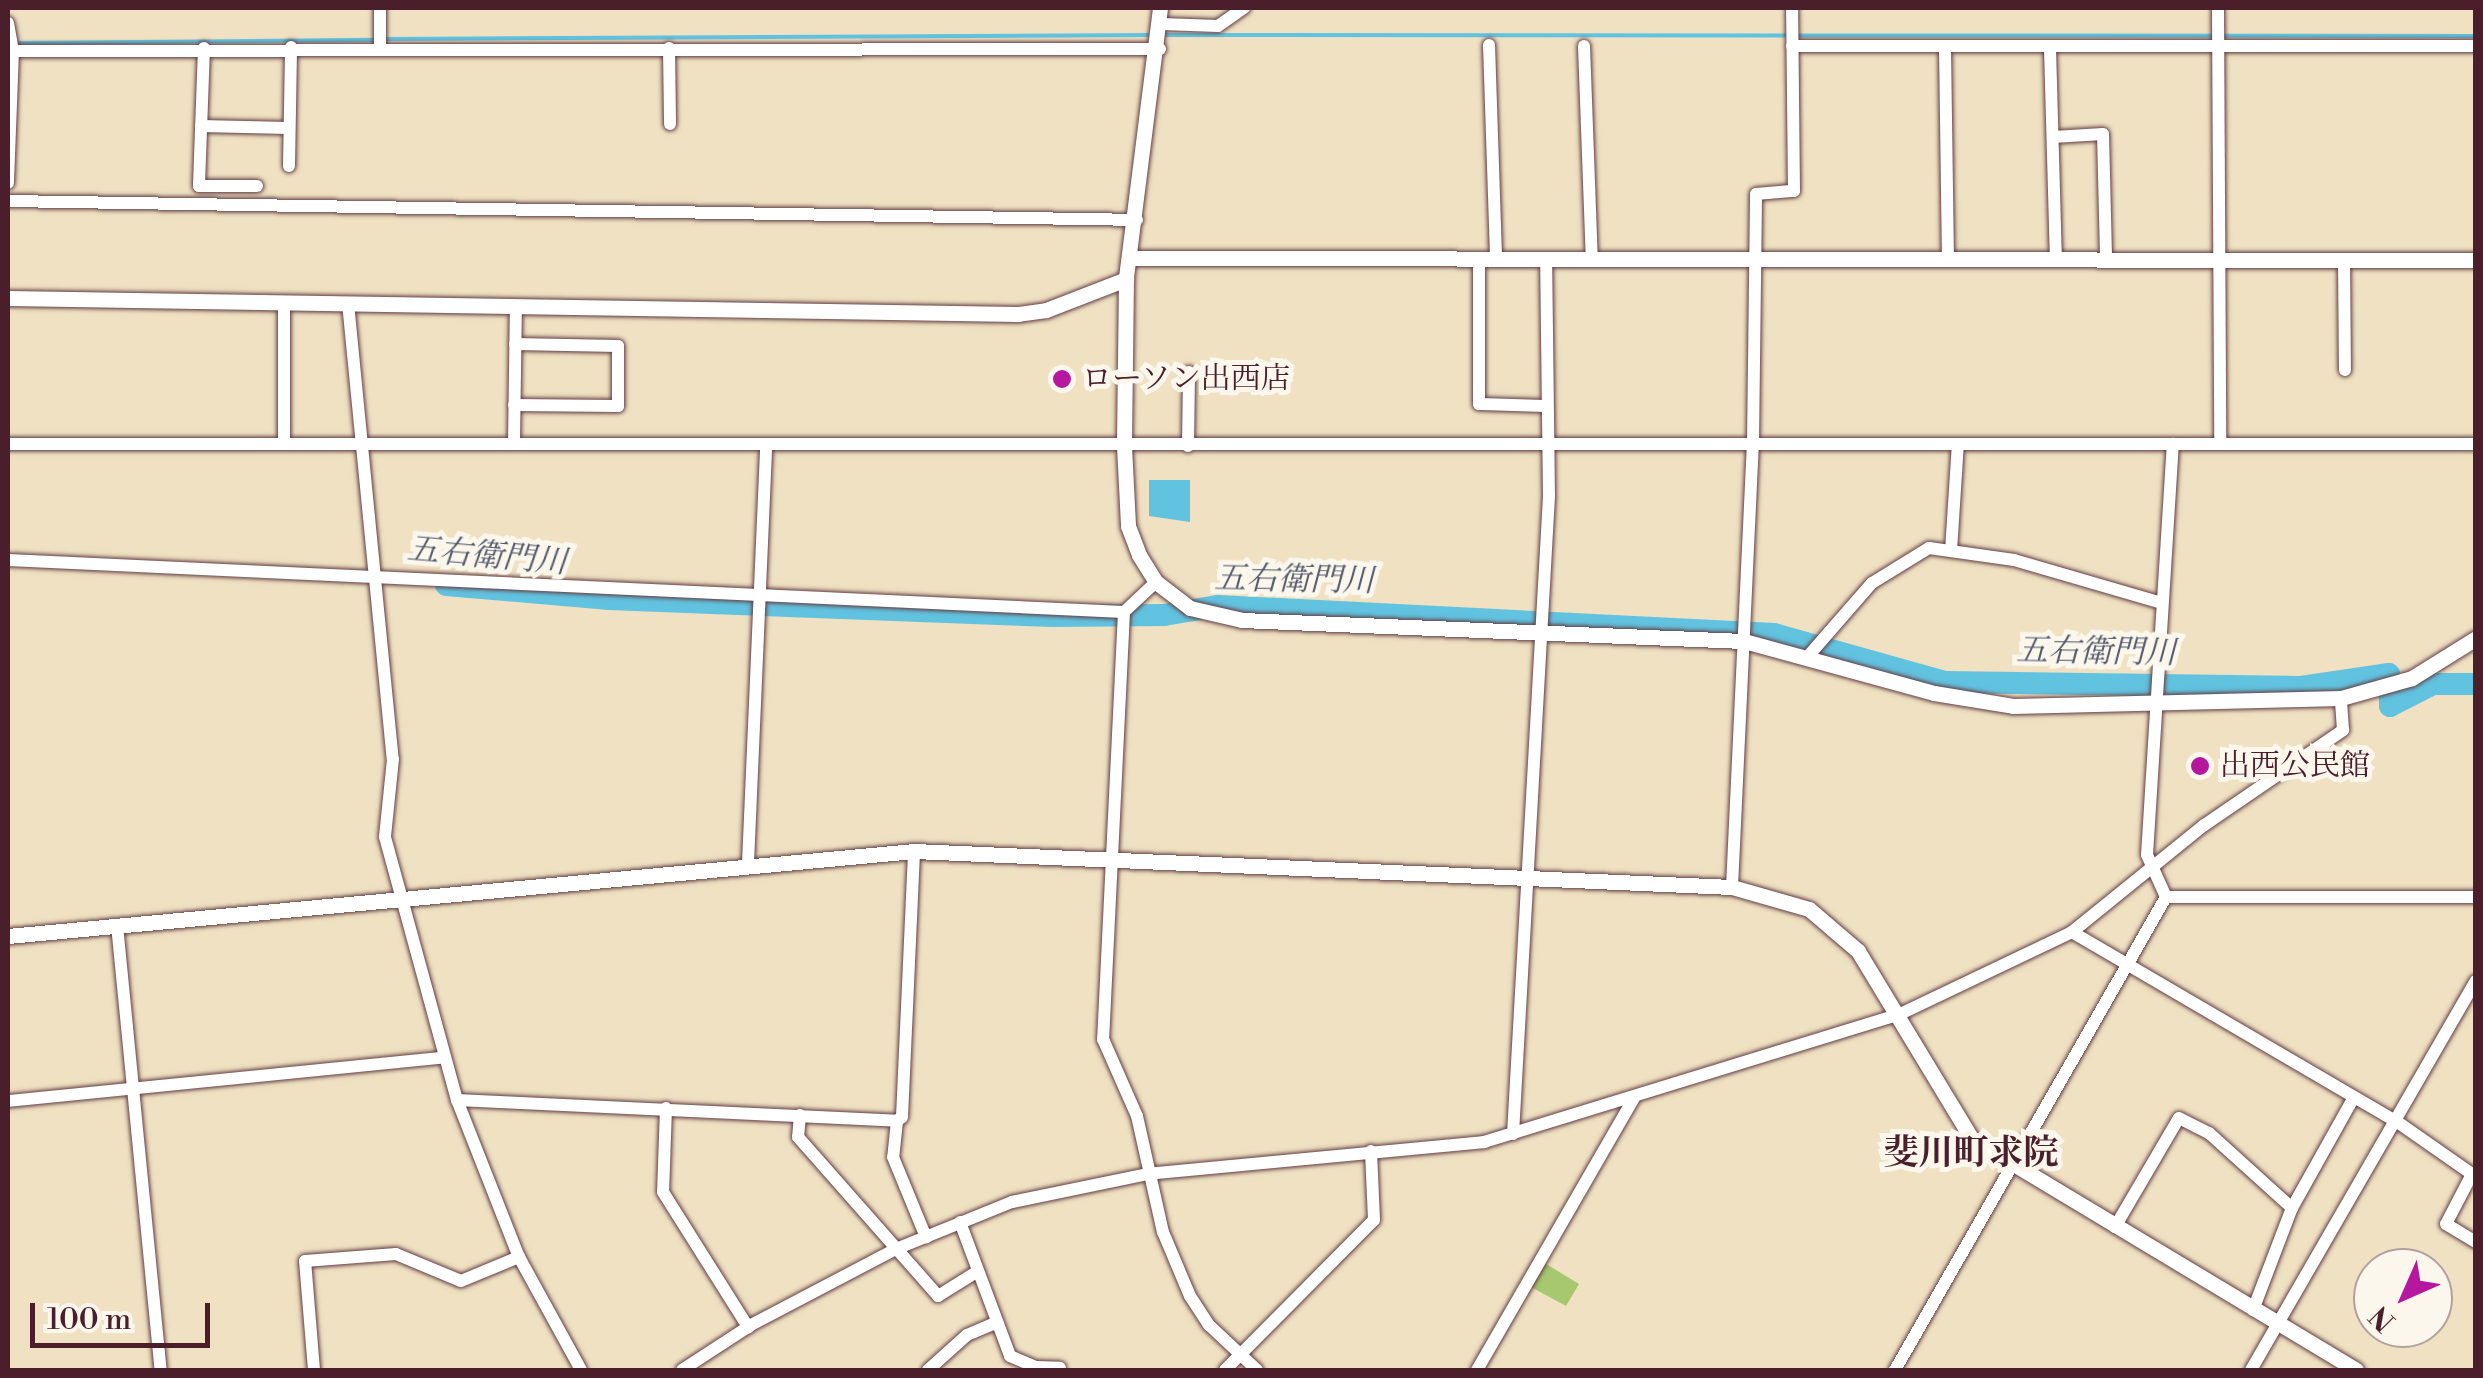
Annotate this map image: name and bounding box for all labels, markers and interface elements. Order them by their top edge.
place label: ローソン出西店 [1082,361,1292,397]
marker: ローソン出西店 [1051,368,1073,390]
water label: 五右衛門川 [406,530,568,582]
water label: 五右衛門川 [1214,559,1374,601]
water label: 五右衛門川 [2016,631,2176,673]
place label: 出西公民館 [2220,748,2370,784]
marker: 出西公民館 [2189,755,2211,777]
district label: 斐川町求院 [1884,1133,2058,1175]
north arrow [2353,1248,2453,1348]
scale bar [35,1283,215,1345]
text: N [2363,1298,2403,1338]
text: 100 m [47,1301,131,1339]

